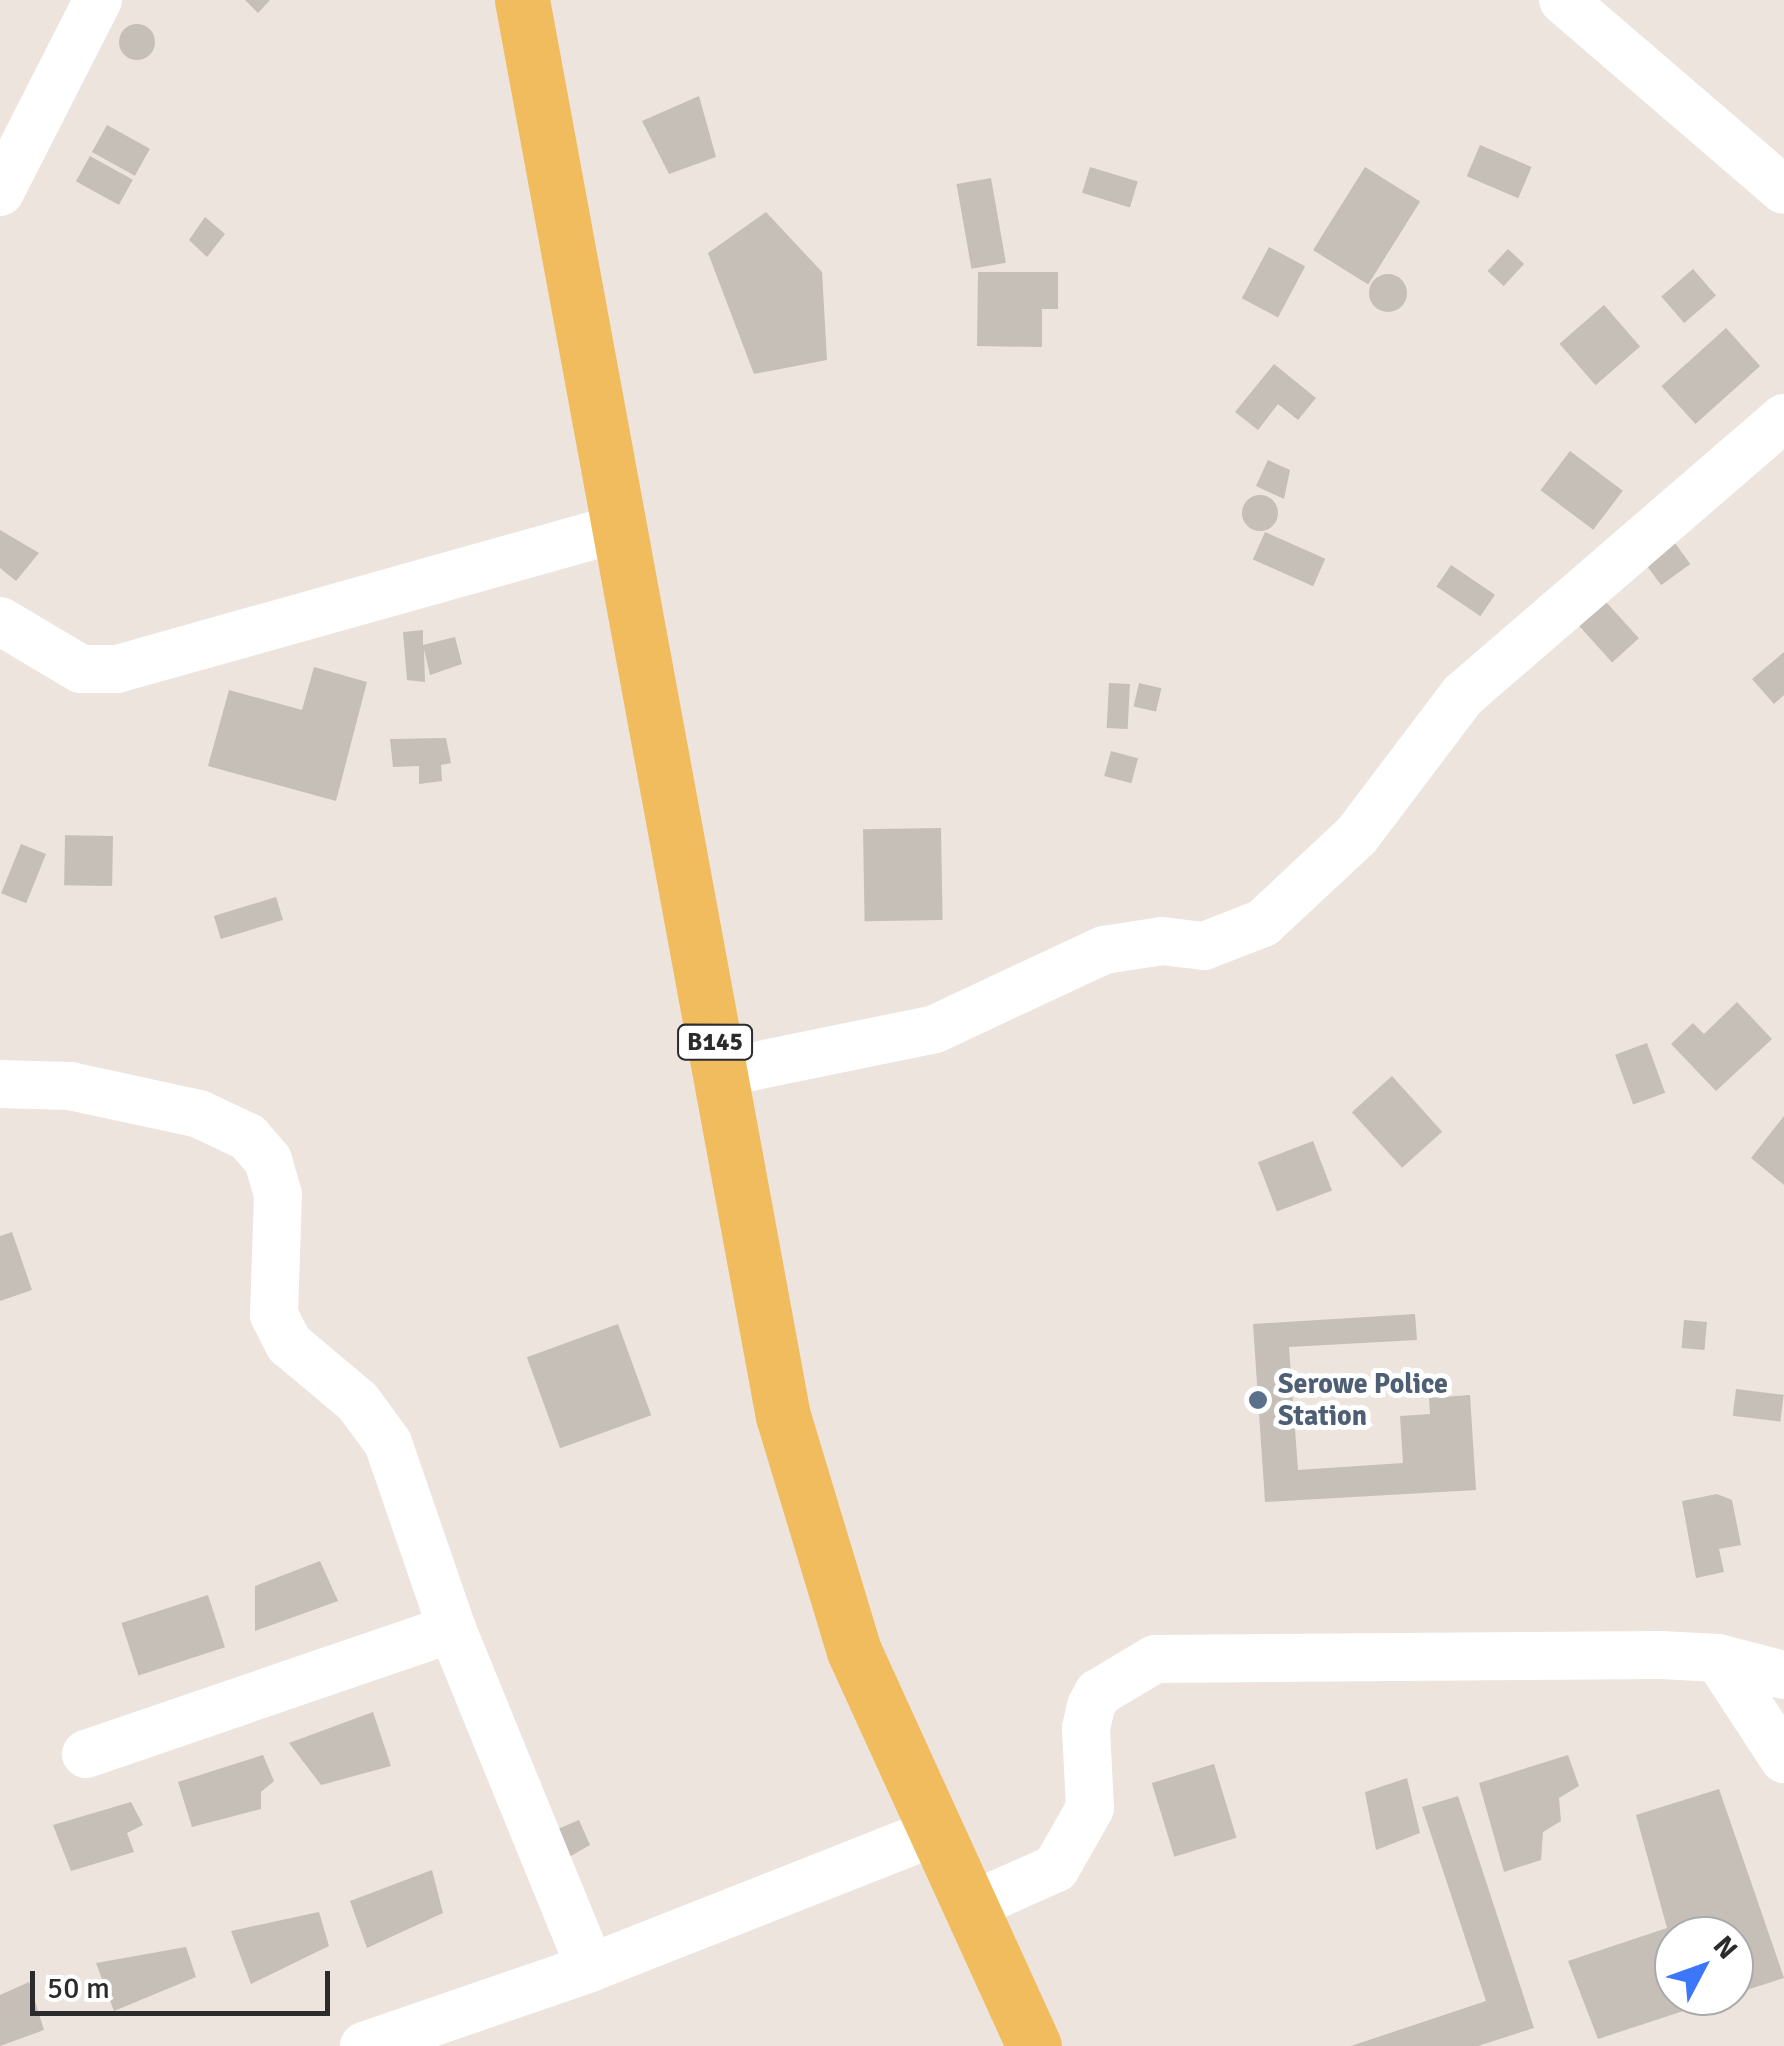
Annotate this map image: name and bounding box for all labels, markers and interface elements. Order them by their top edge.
road number: B145 [675,1022,755,1062]
place label: Serowe Police Station [1278,1367,1448,1433]
marker: Serowe Police Station [1247,1389,1269,1411]
north arrow [1654,1916,1754,2016]
text: N [1706,1929,1744,1966]
scale bar [35,1951,335,2013]
text: 50 m [47,1970,110,2007]

